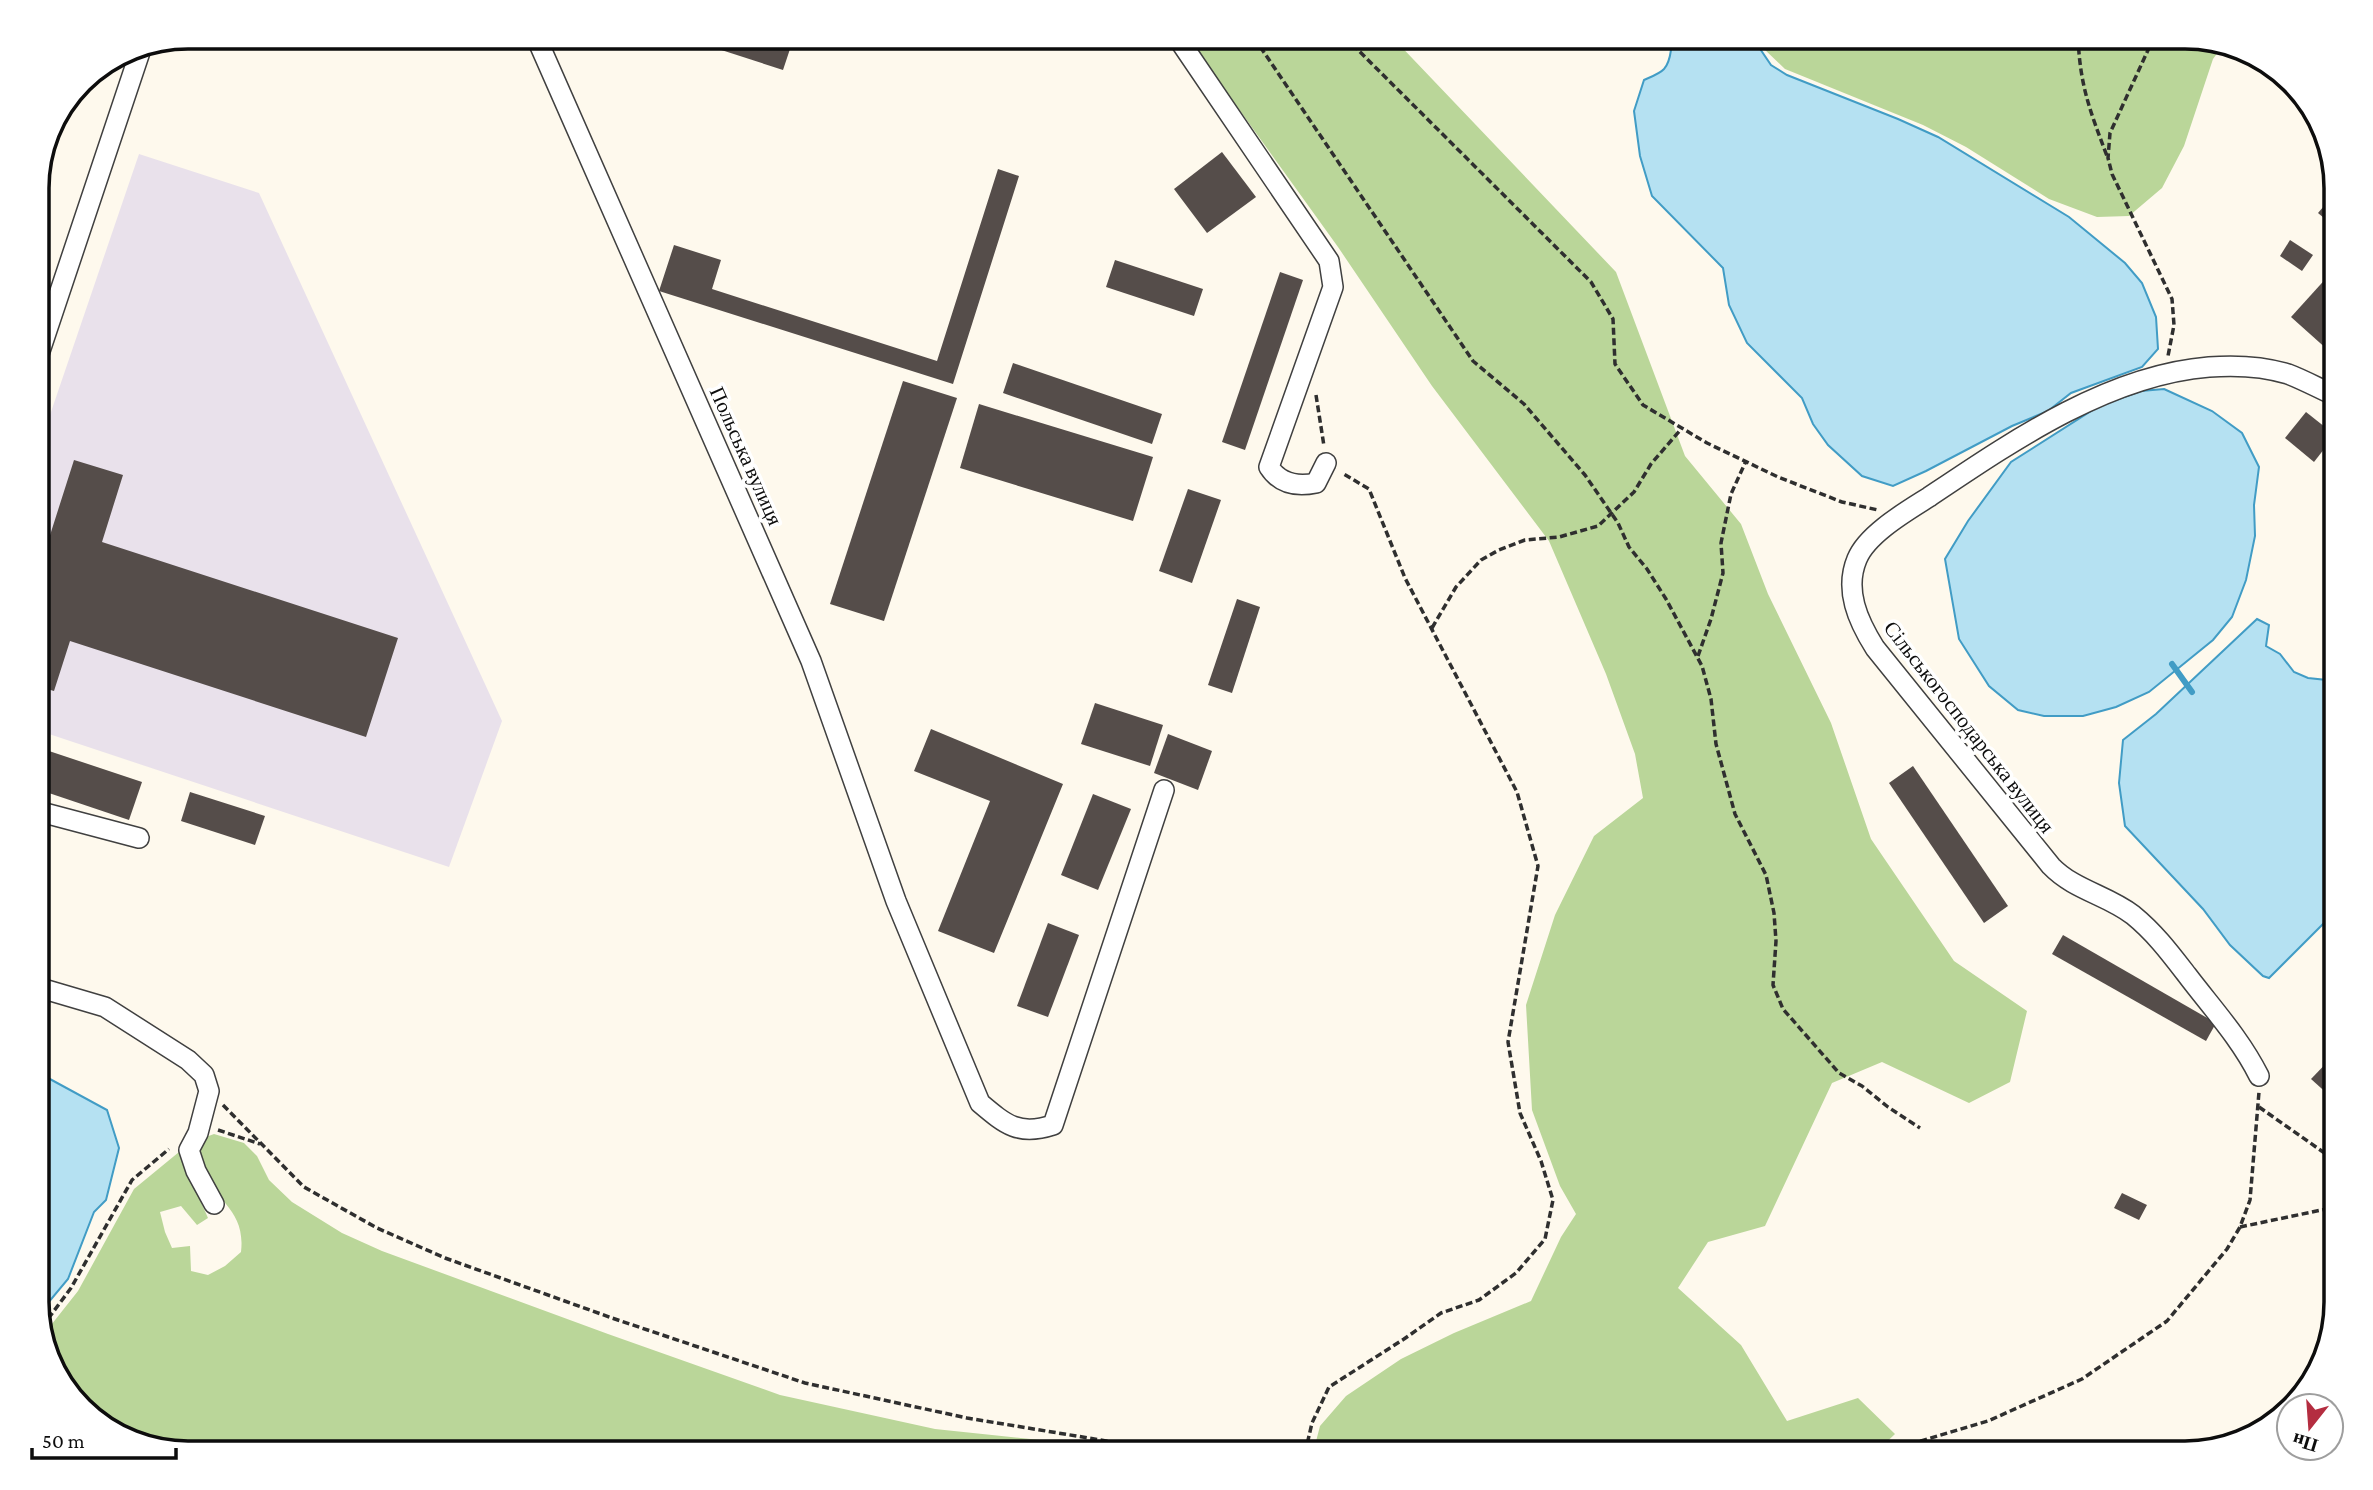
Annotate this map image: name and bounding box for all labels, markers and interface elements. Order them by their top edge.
street label: Польська вулиця [705,383,787,529]
street label: Сільськогосподарська вулиця [1879,616,2059,838]
north arrow [2275,1392,2345,1462]
scale bar [32,1416,175,1460]
text: 50 m [42,1429,85,1453]
text: Пн [2290,1429,2321,1457]

